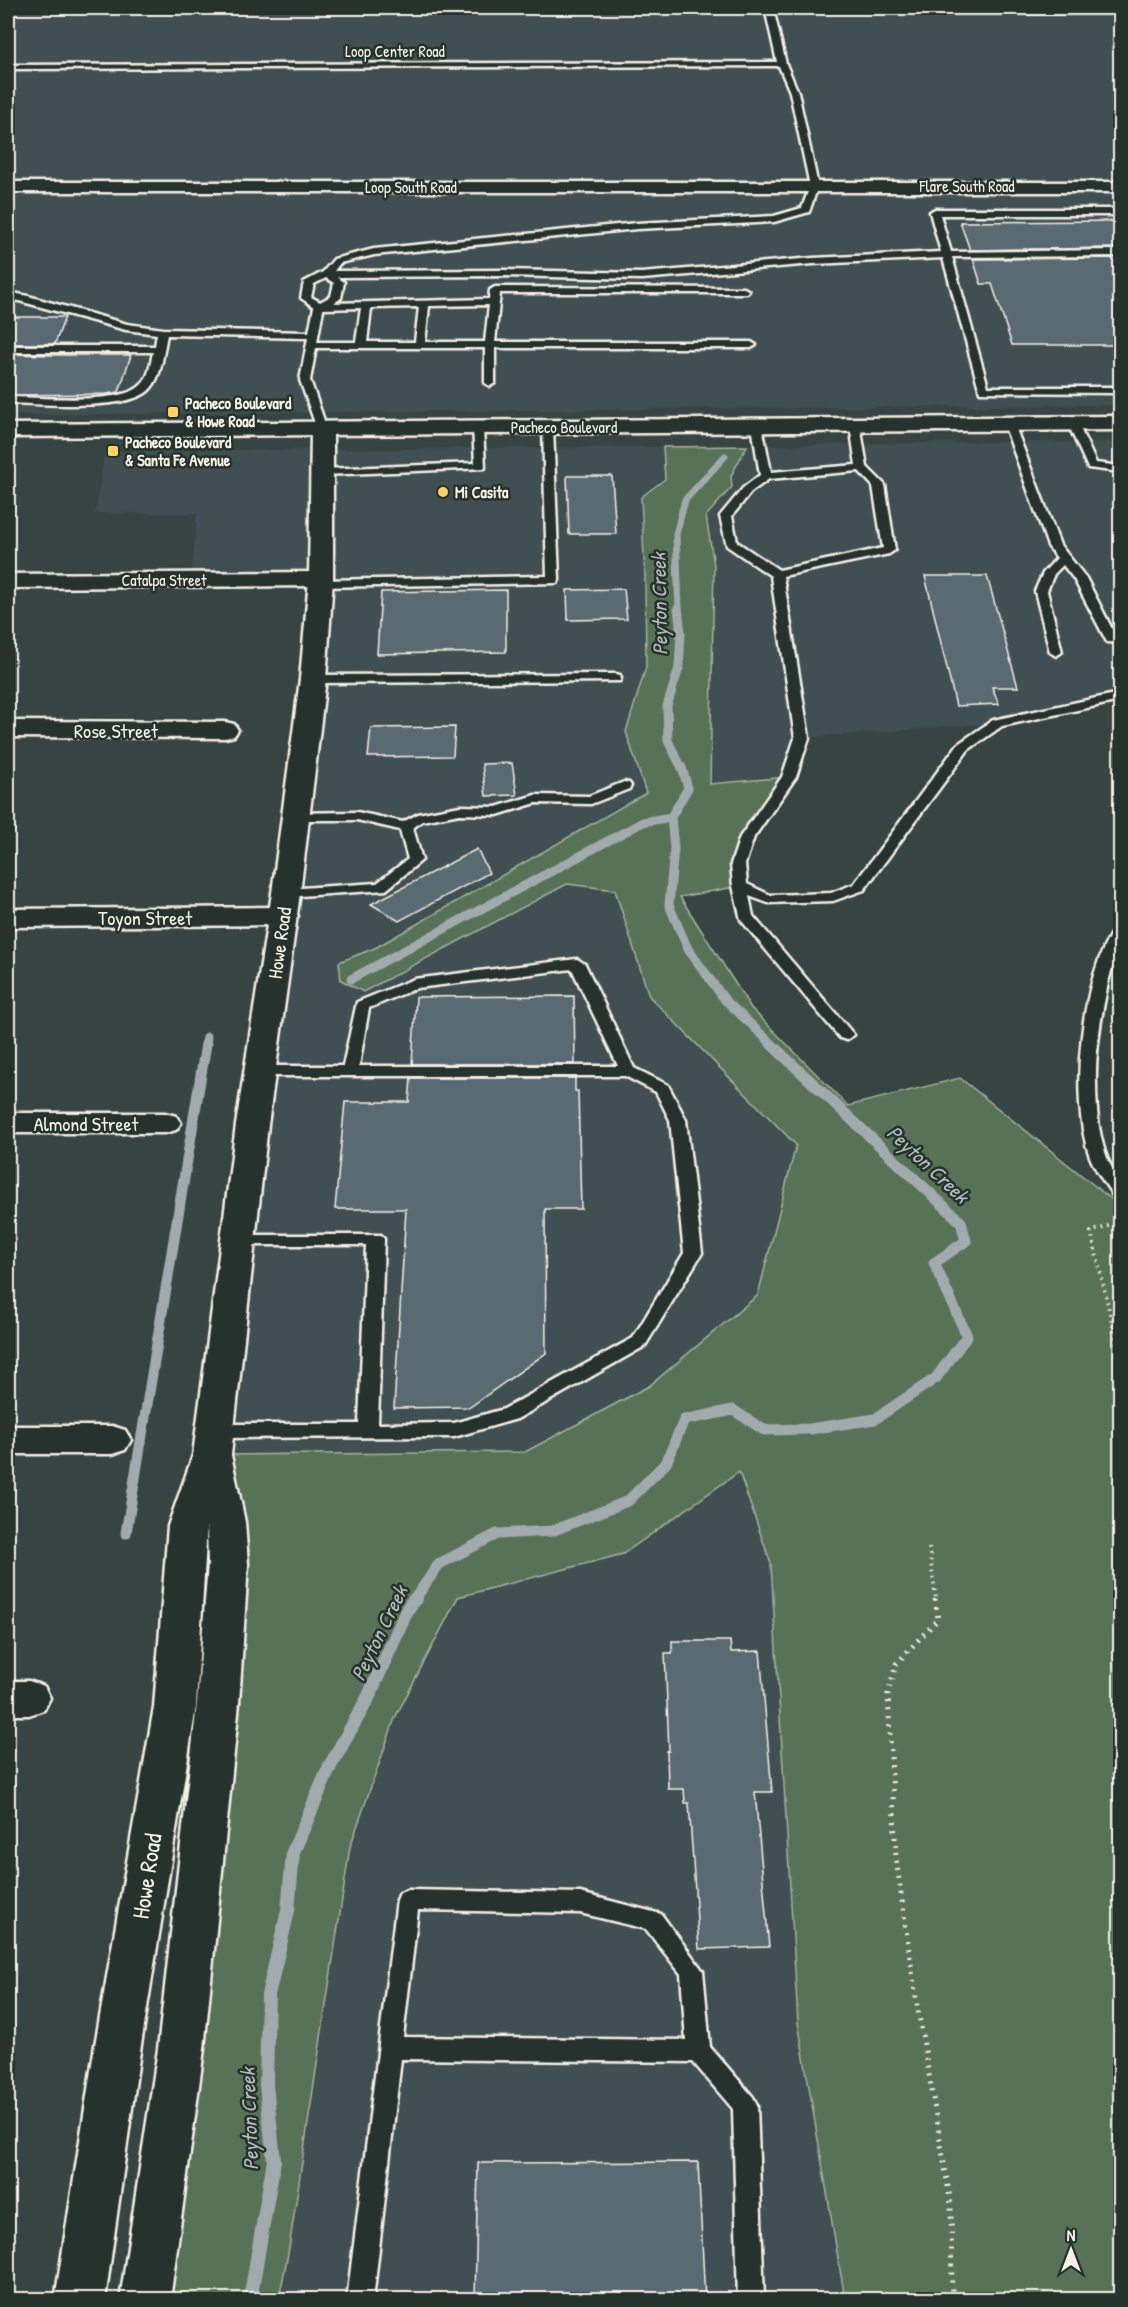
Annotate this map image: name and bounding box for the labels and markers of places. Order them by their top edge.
place label: Pacheco Boulevard & Howe Road [185,392,292,432]
marker: Pacheco Boulevard & Howe Road [166,405,180,419]
place label: Pacheco Boulevard & Santa Fe Avenue [125,431,232,471]
marker: Pacheco Boulevard & Santa Fe Avenue [106,444,120,458]
place label: Mi Casita [455,481,509,503]
marker: Mi Casita [436,485,450,499]

